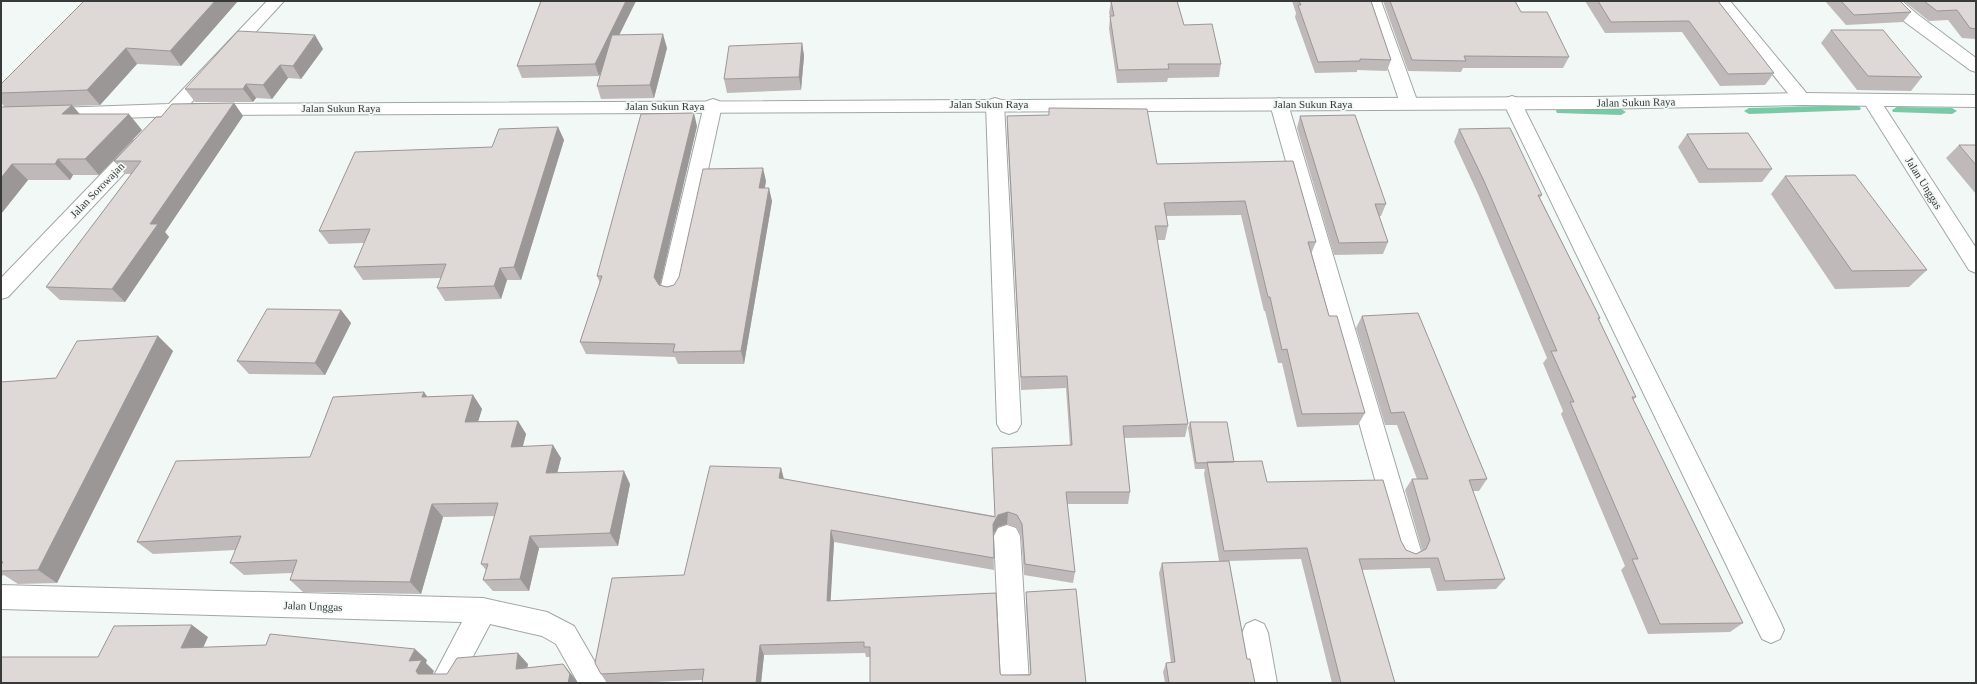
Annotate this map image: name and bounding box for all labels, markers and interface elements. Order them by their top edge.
street label: Jalan Sukun Raya [1596,95,1676,109]
street label: Jalan Sukun Raya [950,98,1029,110]
street label: Jalan Sukun Raya [1274,98,1353,110]
street label: Jalan Sukun Raya [626,100,705,112]
street label: Jalan Sukun Raya [302,102,381,114]
street label: Jalan Unggas [1903,155,1945,211]
street label: Jalan Sorowajan [68,159,127,220]
street label: Jalan Unggas [283,599,343,613]

